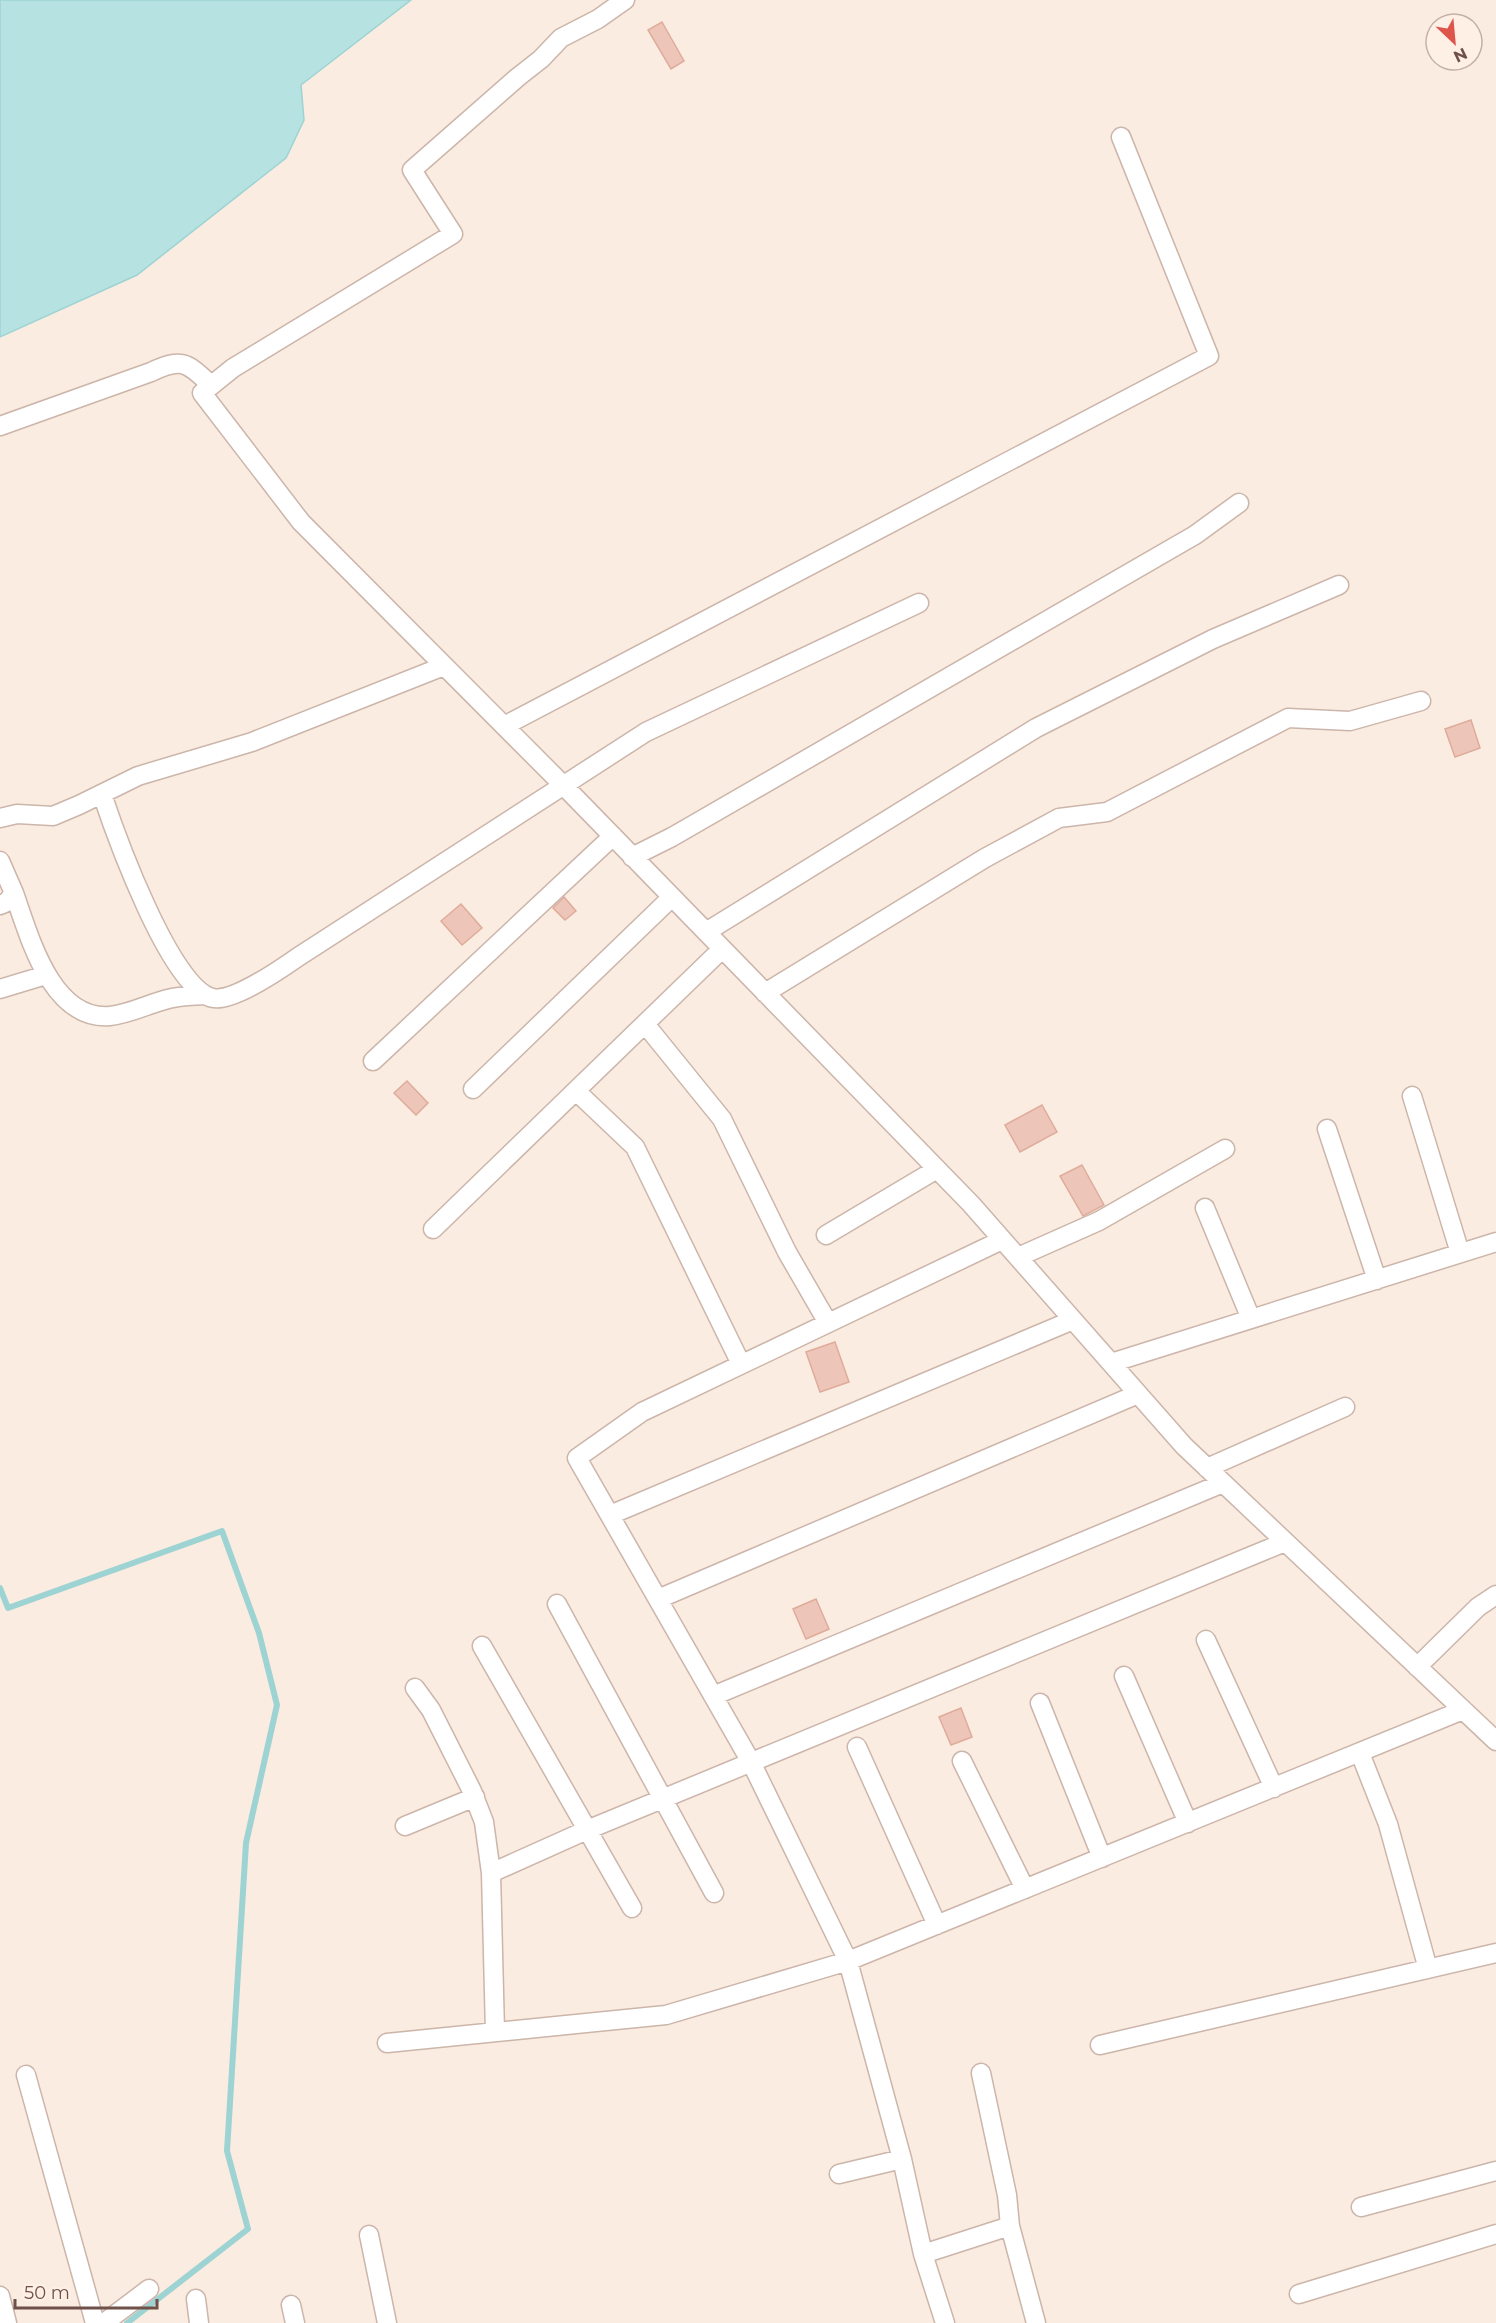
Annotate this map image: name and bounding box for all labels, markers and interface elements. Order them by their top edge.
north arrow [1424,12,1484,72]
text: N [1450,44,1470,66]
scale bar [15,2272,158,2310]
text: 50 m [24,2282,70,2304]

